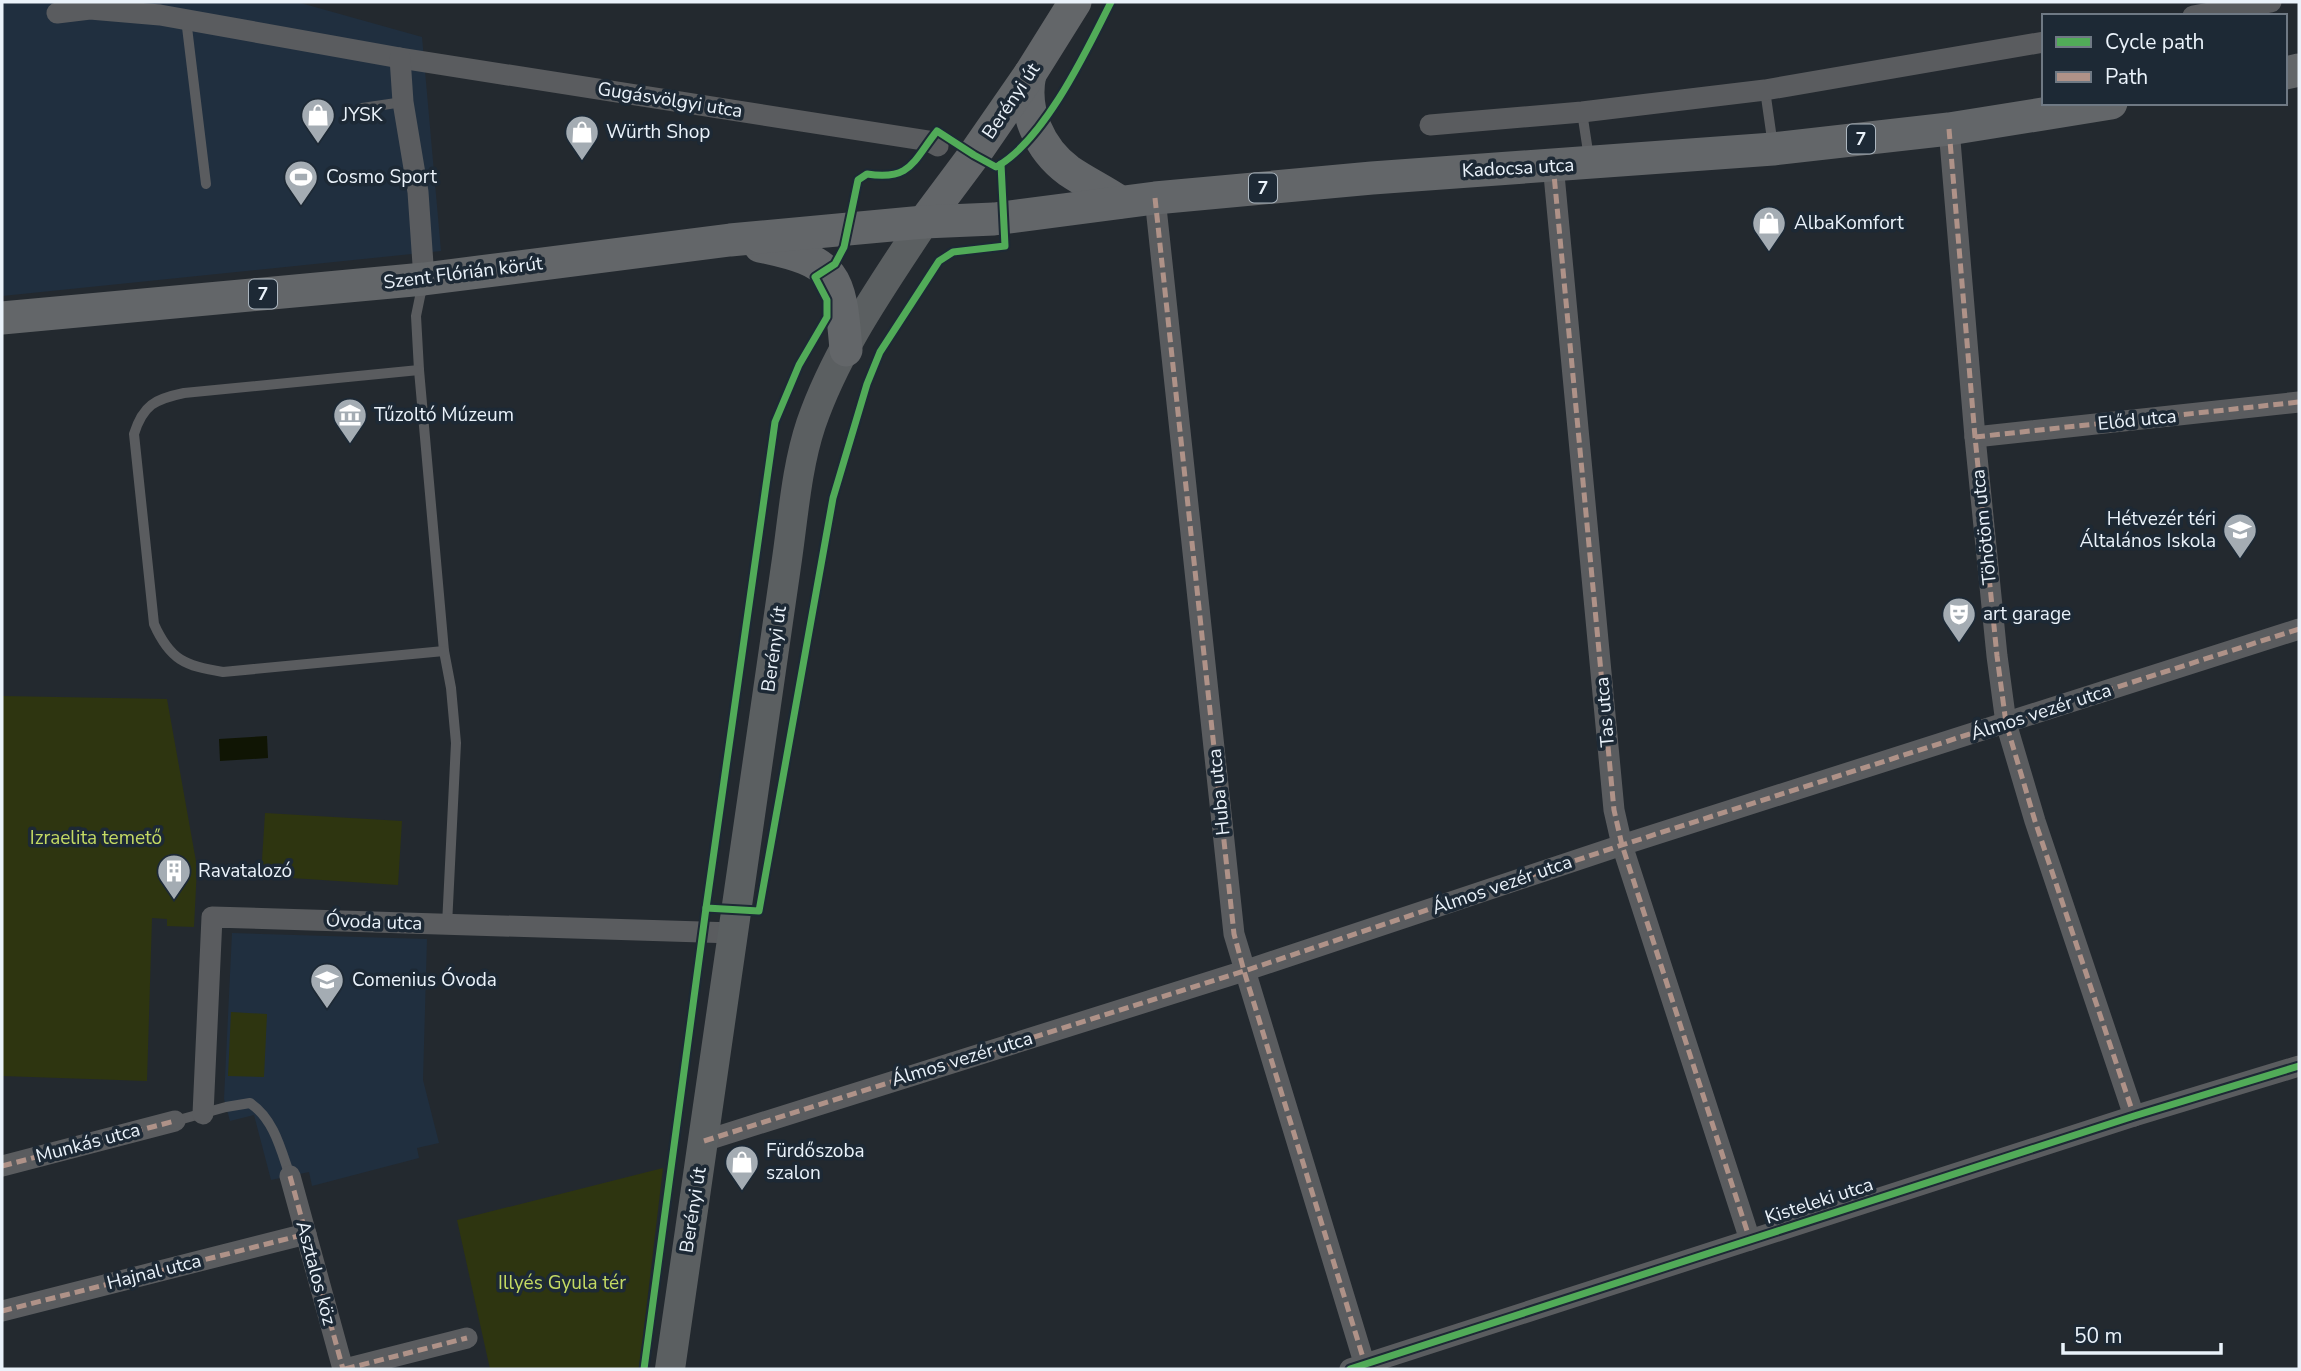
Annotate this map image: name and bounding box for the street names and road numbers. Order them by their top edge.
street label: Berényi út [976,57,1046,144]
street label: Gugásvölgyi utca [596,76,744,124]
road number: 7 [1847,124,1875,154]
street label: Kadocsa utca [1461,152,1575,184]
road number: 7 [1249,174,1277,202]
street label: Szent Flórián körút [382,250,544,296]
road number: 7 [249,280,277,308]
street label: Előd utca [2096,403,2178,437]
street label: Töhötöm utca [1965,468,2003,586]
street label: Berényi út [755,604,793,694]
street label: Tas utca [1589,676,1621,748]
street label: Álmos vezér utca [1967,677,2115,747]
street label: Huba utca [1202,747,1236,837]
street label: Álmos vezér utca [1429,849,1575,921]
street label: Óvoda utca [325,907,423,937]
street label: Álmos vezér utca [888,1025,1036,1093]
street label: Munkás utca [33,1117,143,1169]
street label: Berényi út [673,1165,713,1255]
street label: Kisteleki utca [1762,1171,1876,1231]
street label: Asztalos köz [290,1218,342,1328]
street label: Hajnal utca [104,1248,204,1296]

